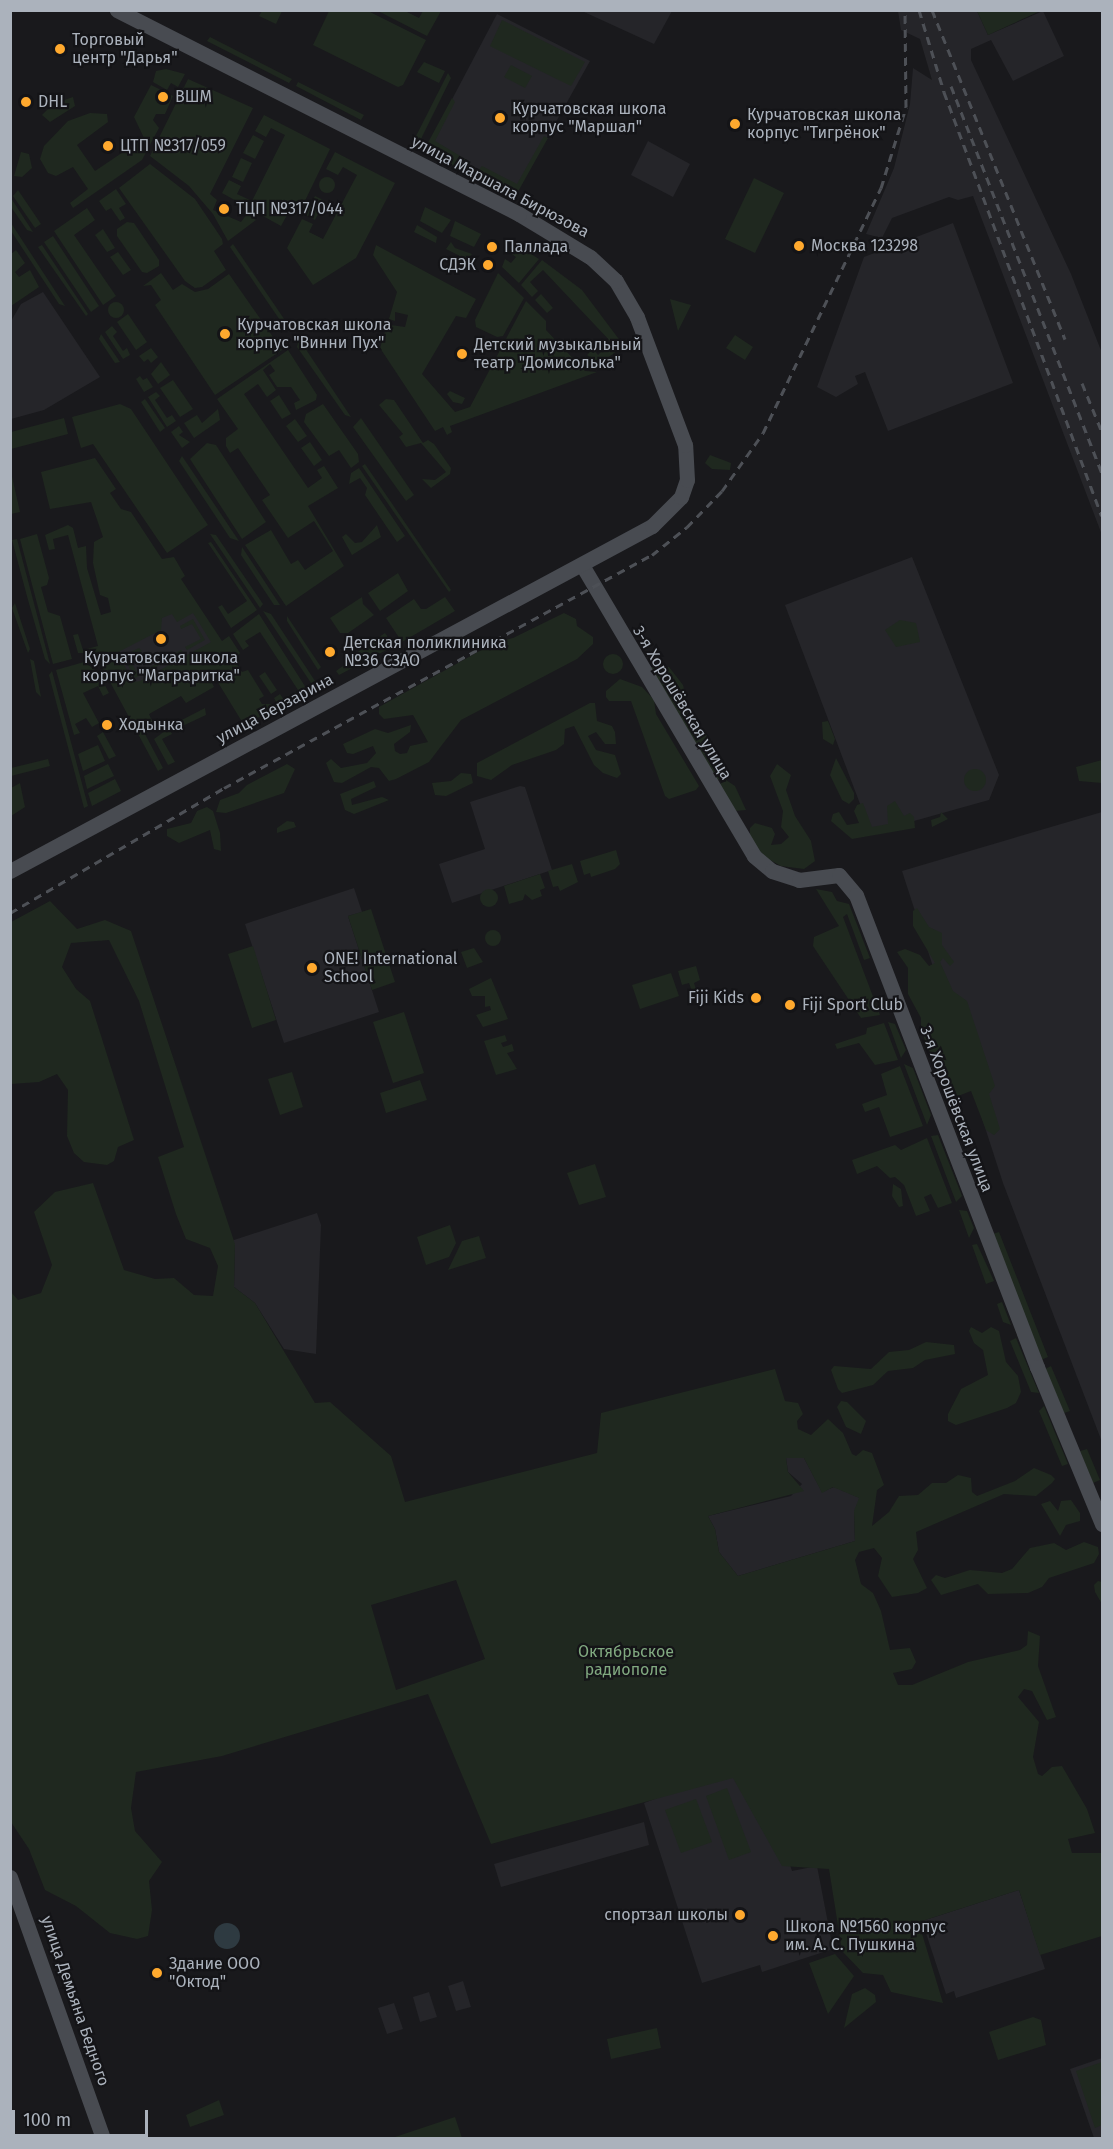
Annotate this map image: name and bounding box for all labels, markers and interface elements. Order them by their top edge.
place label: Торговый центр "Дарья" [72,30,178,68]
marker: Торговый центр "Дарья" [53,42,67,56]
place label: ВШМ [175,87,212,107]
marker: ВШМ [156,90,170,104]
place label: DHL [38,92,67,112]
marker: DHL [19,95,33,109]
place label: Курчатовская школа корпус "Маршал" [512,99,666,137]
place label: Курчатовская школа корпус "Тигрёнок" [747,105,901,143]
marker: Курчатовская школа корпус "Маршал" [493,111,507,125]
marker: Курчатовская школа корпус "Тигрёнок" [728,117,742,131]
street label: улица Маршала Бирюзова [408,132,592,242]
place label: ЦТП №317/059 [120,136,226,156]
marker: ЦТП №317/059 [101,139,115,153]
place label: ТЦП №317/044 [236,199,344,219]
marker: ТЦП №317/044 [217,202,231,216]
place label: Москва 123298 [811,236,918,256]
place label: Паллада [504,237,568,257]
marker: Москва 123298 [792,239,806,253]
marker: Паллада [485,240,499,254]
place label: СДЭК [439,255,476,275]
marker: СДЭК [481,258,495,272]
place label: Курчатовская школа корпус "Винни Пух" [237,315,391,353]
marker: Курчатовская школа корпус "Винни Пух" [218,327,232,341]
place label: Детский музыкальный театр "Домисолька" [474,335,642,373]
marker: Детский музыкальный театр "Домисолька" [455,347,469,361]
street label: 3-я Хорошёвская улица [628,622,736,784]
marker: Курчатовская школа корпус "Маграритка" [154,632,168,646]
place label: Детская поликлиника №36 СЗАО [344,633,507,671]
marker: Детская поликлиника №36 СЗАО [321,643,339,661]
place label: Курчатовская школа корпус "Маграритка" [82,648,240,686]
street label: улица Берзарина [213,670,337,748]
place label: Ходынка [119,715,184,735]
marker: Ходынка [100,718,114,732]
place label: ONE! International School [324,949,458,987]
marker: ONE! International School [305,961,319,975]
place label: Fiji Kids [688,988,744,1008]
marker: Fiji Kids [749,991,763,1005]
place label: Fiji Sport Club [802,995,903,1015]
marker: Fiji Sport Club [783,998,797,1012]
street label: 3-я Хорошёвская улица [915,1023,997,1195]
park label: Октябрьское радиополе [578,1642,674,1680]
place label: спортзал школы [604,1905,728,1925]
marker: спортзал школы [733,1908,747,1922]
street label: улица Демьяна Бедного [37,1913,113,2089]
place label: Школа №1560 корпус им. А. С. Пушкина [785,1917,946,1955]
marker: Школа №1560 корпус им. А. С. Пушкина [766,1929,780,1943]
place label: Здание ООО "Октод" [169,1954,260,1992]
marker: Здание ООО "Октод" [150,1966,164,1980]
scale bar [15,2098,152,2136]
text: 100 m [23,2109,71,2131]

